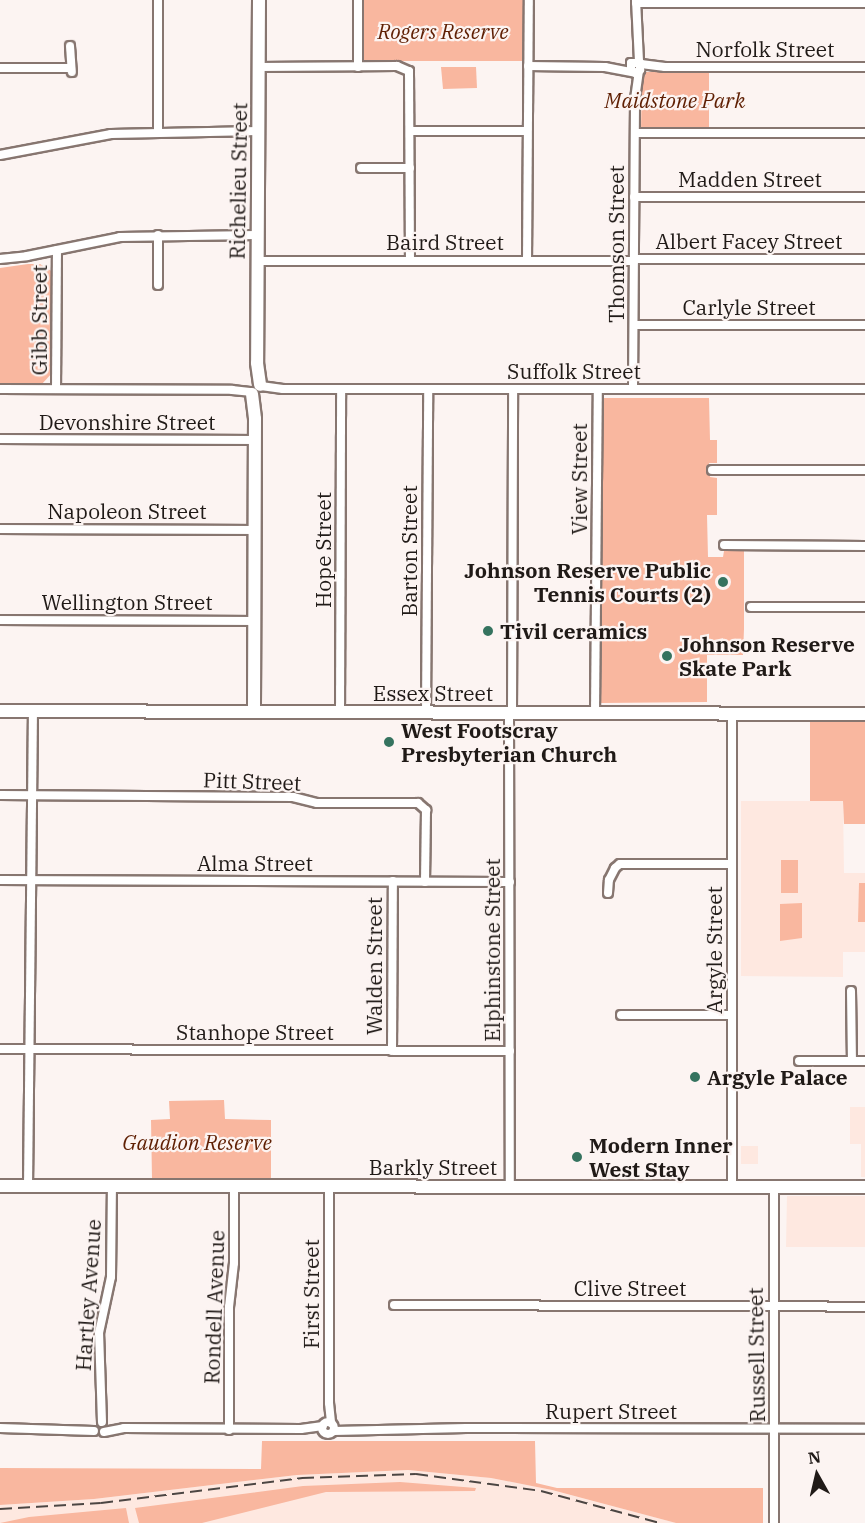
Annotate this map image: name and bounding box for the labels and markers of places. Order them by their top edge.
place label: Johnson Reserve Public Tennis Courts (2) [464,557,711,607]
marker: Johnson Reserve Public Tennis Courts (2) [716,575,730,589]
place label: Tivil ceramics [500,618,647,644]
marker: Tivil ceramics [481,624,495,638]
place label: Johnson Reserve Skate Park [679,631,855,681]
marker: Johnson Reserve Skate Park [660,649,674,663]
place label: West Footscray Presbyterian Church [401,717,617,767]
marker: West Footscray Presbyterian Church [382,735,396,749]
place label: Argyle Palace [707,1064,848,1090]
marker: Argyle Palace [688,1070,702,1084]
place label: Modern Inner West Stay [589,1132,733,1182]
marker: Modern Inner West Stay [570,1150,584,1164]

